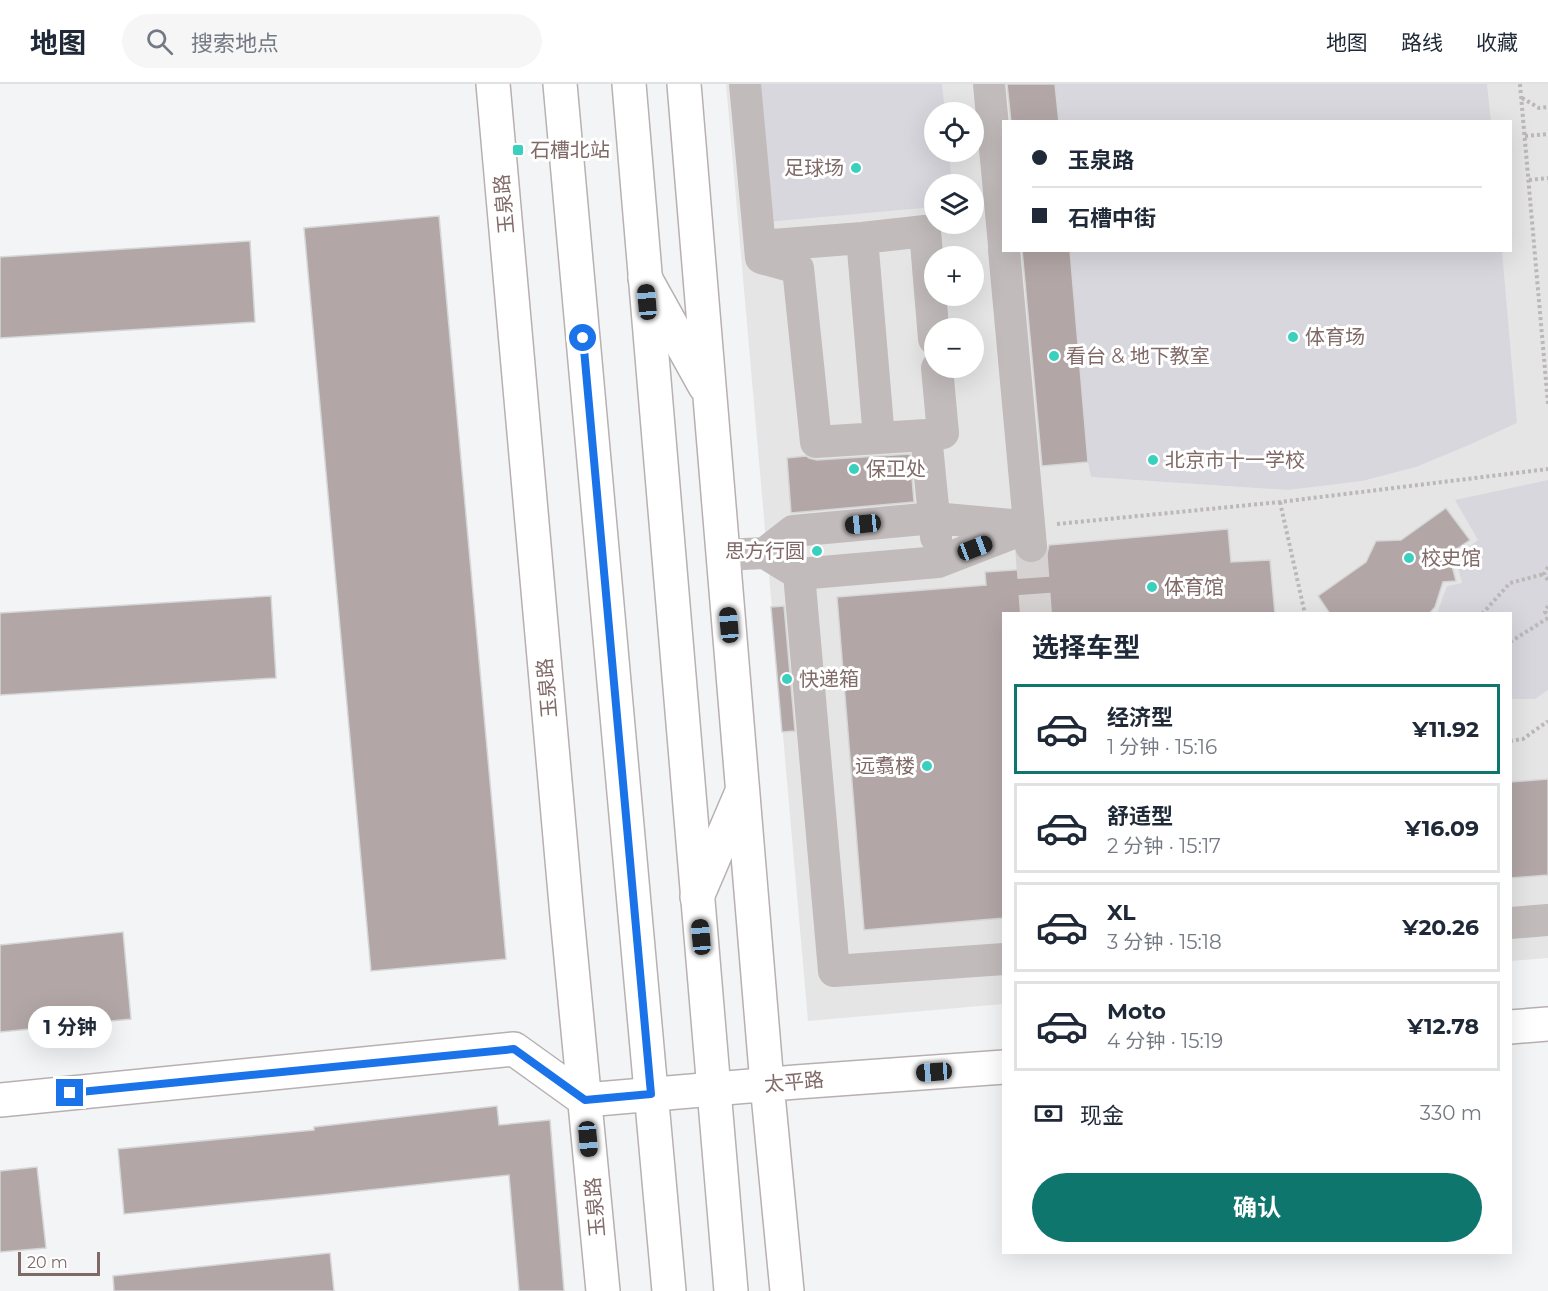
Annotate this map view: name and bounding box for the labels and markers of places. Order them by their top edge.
place label: 石槽北站 [530,138,610,162]
marker: 石槽北站 [511,143,525,157]
place label: 足球场 [784,156,844,180]
marker: 足球场 [849,161,863,175]
place label: 体育场 [1305,325,1365,349]
marker: 体育场 [1286,330,1300,344]
place label: 看台 & 地下教室 [1066,344,1210,368]
marker: 看台 & 地下教室 [1047,349,1061,363]
place label: 北京市十一学校 [1165,448,1305,472]
marker: 北京市十一学校 [1146,453,1160,467]
place label: 保卫处 [866,457,926,481]
marker: 保卫处 [847,462,861,476]
place label: 思方行圆 [725,539,805,563]
marker: 思方行圆 [810,544,824,558]
place label: 校史馆 [1421,546,1481,570]
marker: 校史馆 [1402,551,1416,565]
place label: 体育馆 [1164,575,1224,599]
marker: 体育馆 [1145,580,1159,594]
place label: 快递箱 [799,667,859,691]
marker: 快递箱 [780,672,794,686]
place label: 远翥楼 [855,754,915,778]
marker: 远翥楼 [920,759,934,773]

